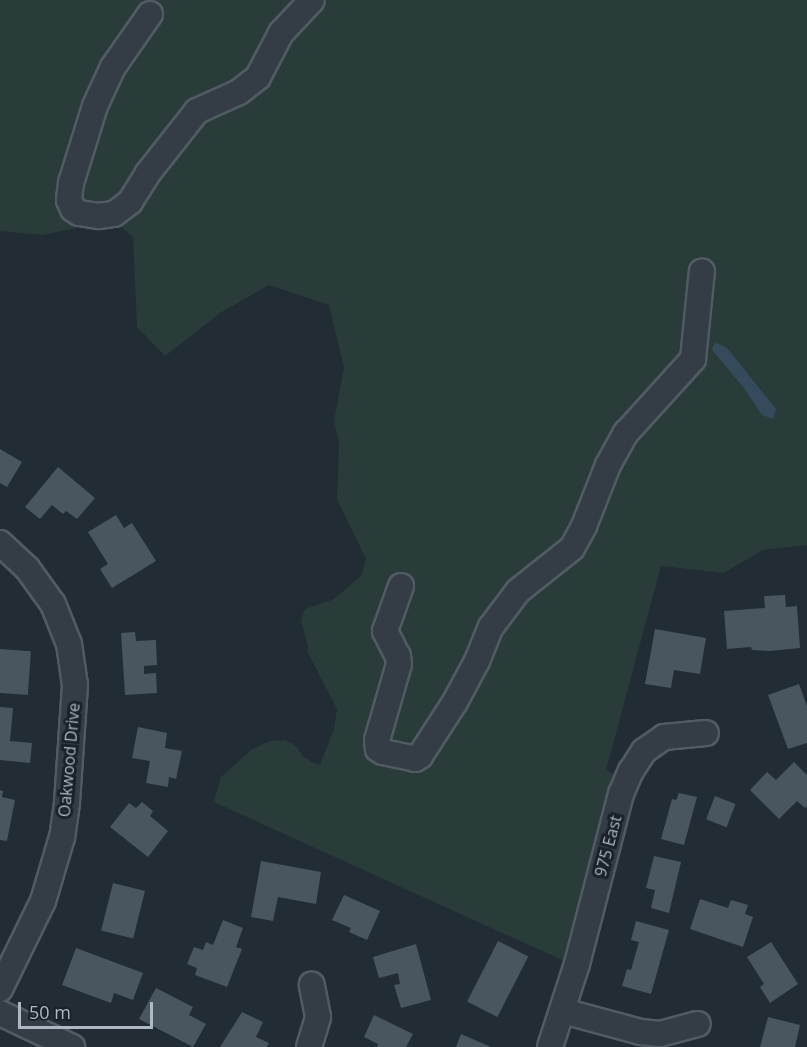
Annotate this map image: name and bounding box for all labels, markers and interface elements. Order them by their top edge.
street label: Oakwood Drive [54,702,84,818]
street label: 975 East [591,813,625,879]
scale bar [21,990,156,1028]
text: 50 m [29,1000,71,1024]

